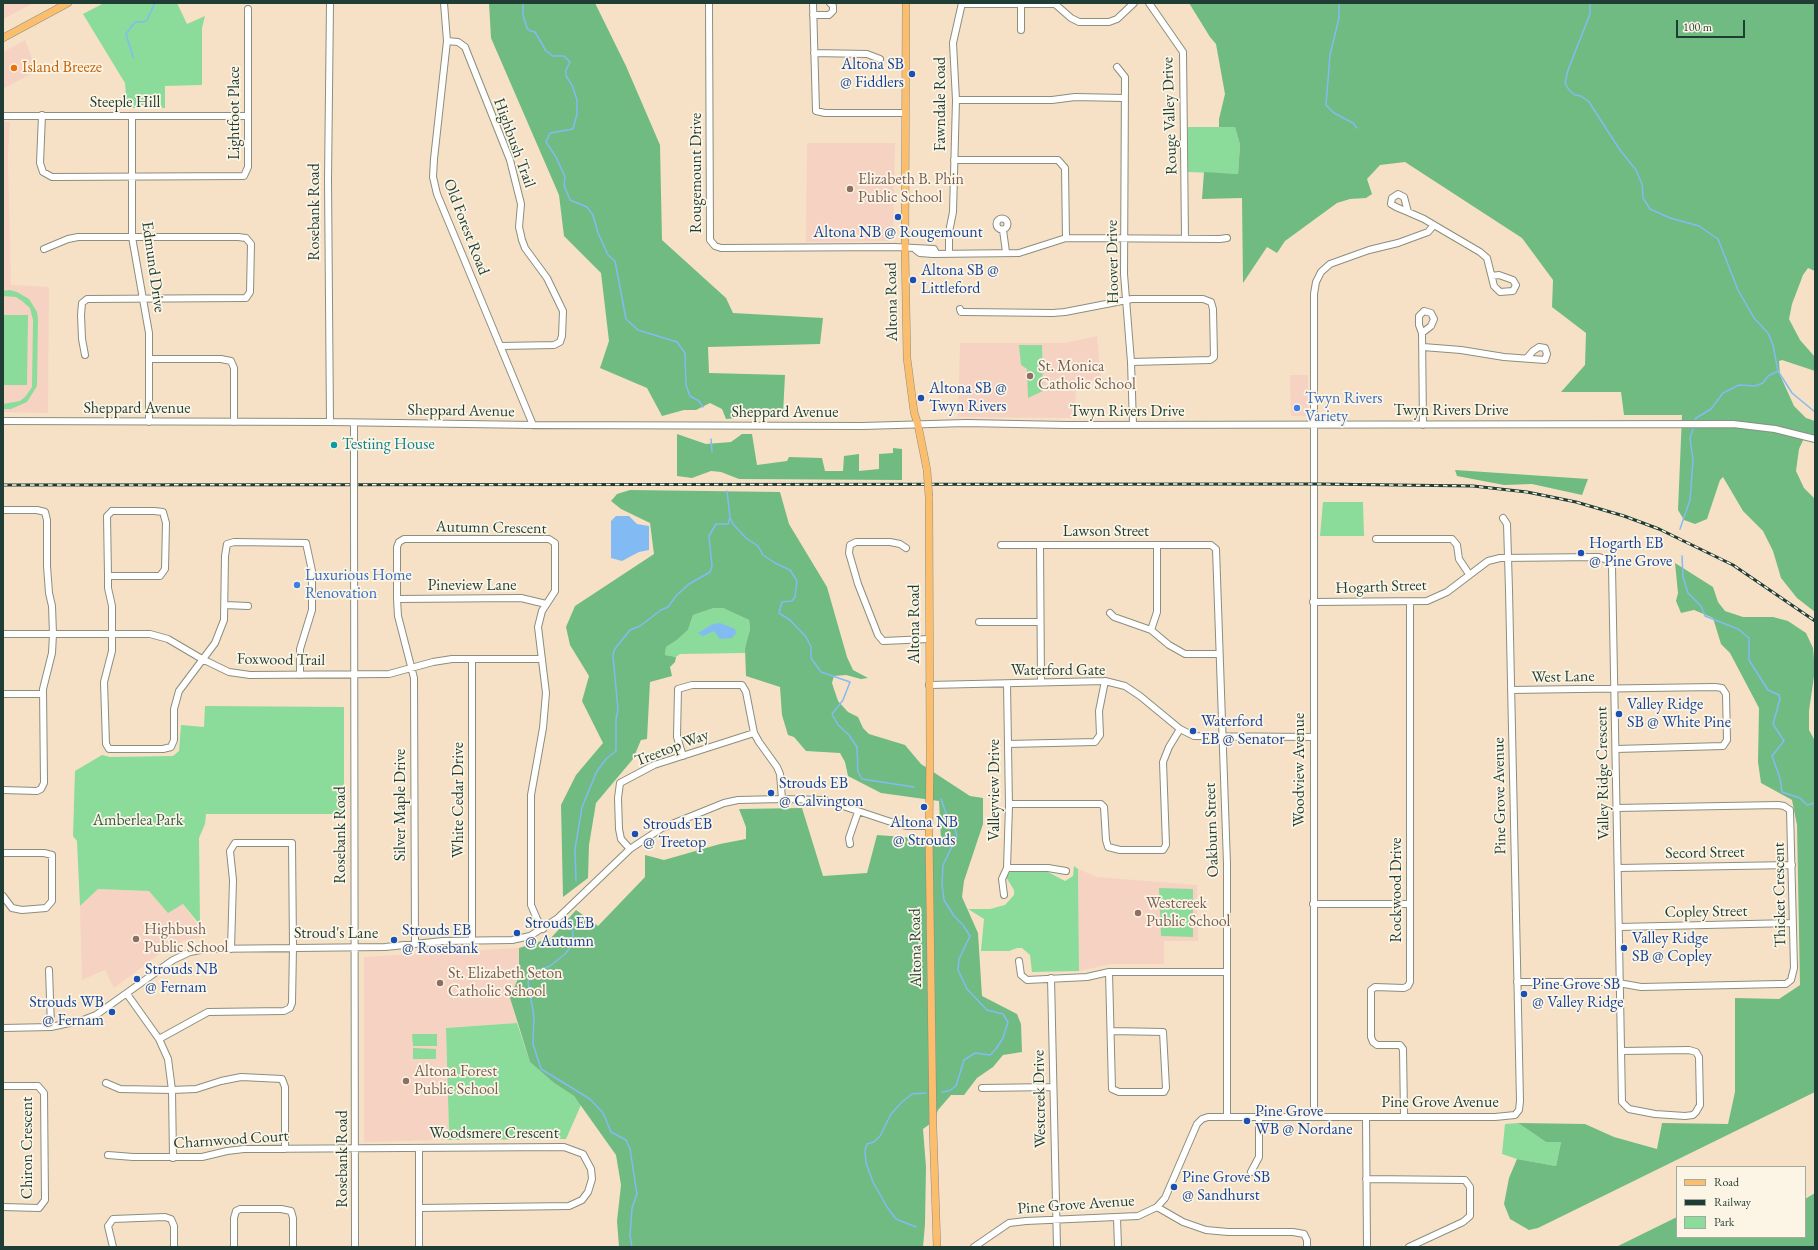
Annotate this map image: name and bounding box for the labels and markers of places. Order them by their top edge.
place label: Altona SB @ Fiddlers [840,55,904,93]
place label: Island Breeze [22,58,102,78]
marker: Island Breeze [9,63,19,73]
marker: Altona SB @ Fiddlers [907,69,917,79]
place label: Elizabeth B. Phin Public School [858,170,964,208]
marker: Elizabeth B. Phin Public School [845,184,855,194]
marker: Altona NB @ Rougemount [893,212,903,222]
place label: Altona NB @ Rougemount [813,223,983,243]
place label: Altona SB @ Littleford [921,261,999,299]
marker: Altona SB @ Littleford [908,275,918,285]
place label: St. Monica Catholic School [1038,357,1136,395]
marker: St. Monica Catholic School [1025,371,1035,381]
place label: Altona SB @ Twyn Rivers [929,379,1007,417]
place label: Twyn Rivers Variety [1305,389,1382,427]
marker: Altona SB @ Twyn Rivers [916,393,926,403]
marker: Twyn Rivers Variety [1292,403,1302,413]
place label: Testiing House [342,435,435,455]
marker: Testiing House [329,440,339,450]
place label: Hogarth EB @ Pine Grove [1589,534,1672,572]
marker: Hogarth EB @ Pine Grove [1576,548,1586,558]
place label: Luxurious Home Renovation [305,566,412,604]
marker: Luxurious Home Renovation [292,580,302,590]
place label: Valley Ridge SB @ White Pine [1627,695,1731,733]
marker: Valley Ridge SB @ White Pine [1614,709,1624,719]
place label: Waterford EB @ Senator [1201,712,1285,750]
marker: Waterford EB @ Senator [1188,726,1198,736]
place label: Strouds EB @ Calvington [779,774,863,812]
marker: Strouds EB @ Calvington [766,788,776,798]
marker: Altona NB @ Strouds [919,802,929,812]
place label: Altona NB @ Strouds [890,813,958,851]
place label: Strouds EB @ Treetop [643,815,712,853]
marker: Strouds EB @ Treetop [630,829,640,839]
place label: Westcreek Public School [1146,894,1230,932]
marker: Westcreek Public School [1133,908,1143,918]
place label: Strouds EB @ Autumn [525,914,594,952]
place label: Highbush Public School [144,920,228,958]
place label: Strouds EB @ Rosebank [402,921,478,959]
marker: Strouds EB @ Autumn [512,928,522,938]
place label: Valley Ridge SB @ Copley [1632,929,1712,967]
marker: Highbush Public School [131,934,141,944]
marker: Strouds EB @ Rosebank [389,935,399,945]
marker: Valley Ridge SB @ Copley [1619,943,1629,953]
place label: Strouds NB @ Fernam [145,960,218,998]
place label: St. Elizabeth Seton Catholic School [448,964,563,1002]
marker: Strouds NB @ Fernam [132,974,142,984]
place label: Pine Grove SB @ Valley Ridge [1532,975,1623,1013]
marker: St. Elizabeth Seton Catholic School [435,978,445,988]
marker: Pine Grove SB @ Valley Ridge [1519,989,1529,999]
place label: Strouds WB @ Fernam [29,993,104,1031]
marker: Strouds WB @ Fernam [107,1007,117,1017]
place label: Altona Forest Public School [414,1062,498,1100]
marker: Altona Forest Public School [401,1076,411,1086]
place label: Pine Grove WB @ Nordane [1255,1102,1353,1140]
marker: Pine Grove WB @ Nordane [1242,1116,1252,1126]
place label: Pine Grove SB @ Sandhurst [1182,1168,1270,1206]
marker: Pine Grove SB @ Sandhurst [1169,1182,1179,1192]

